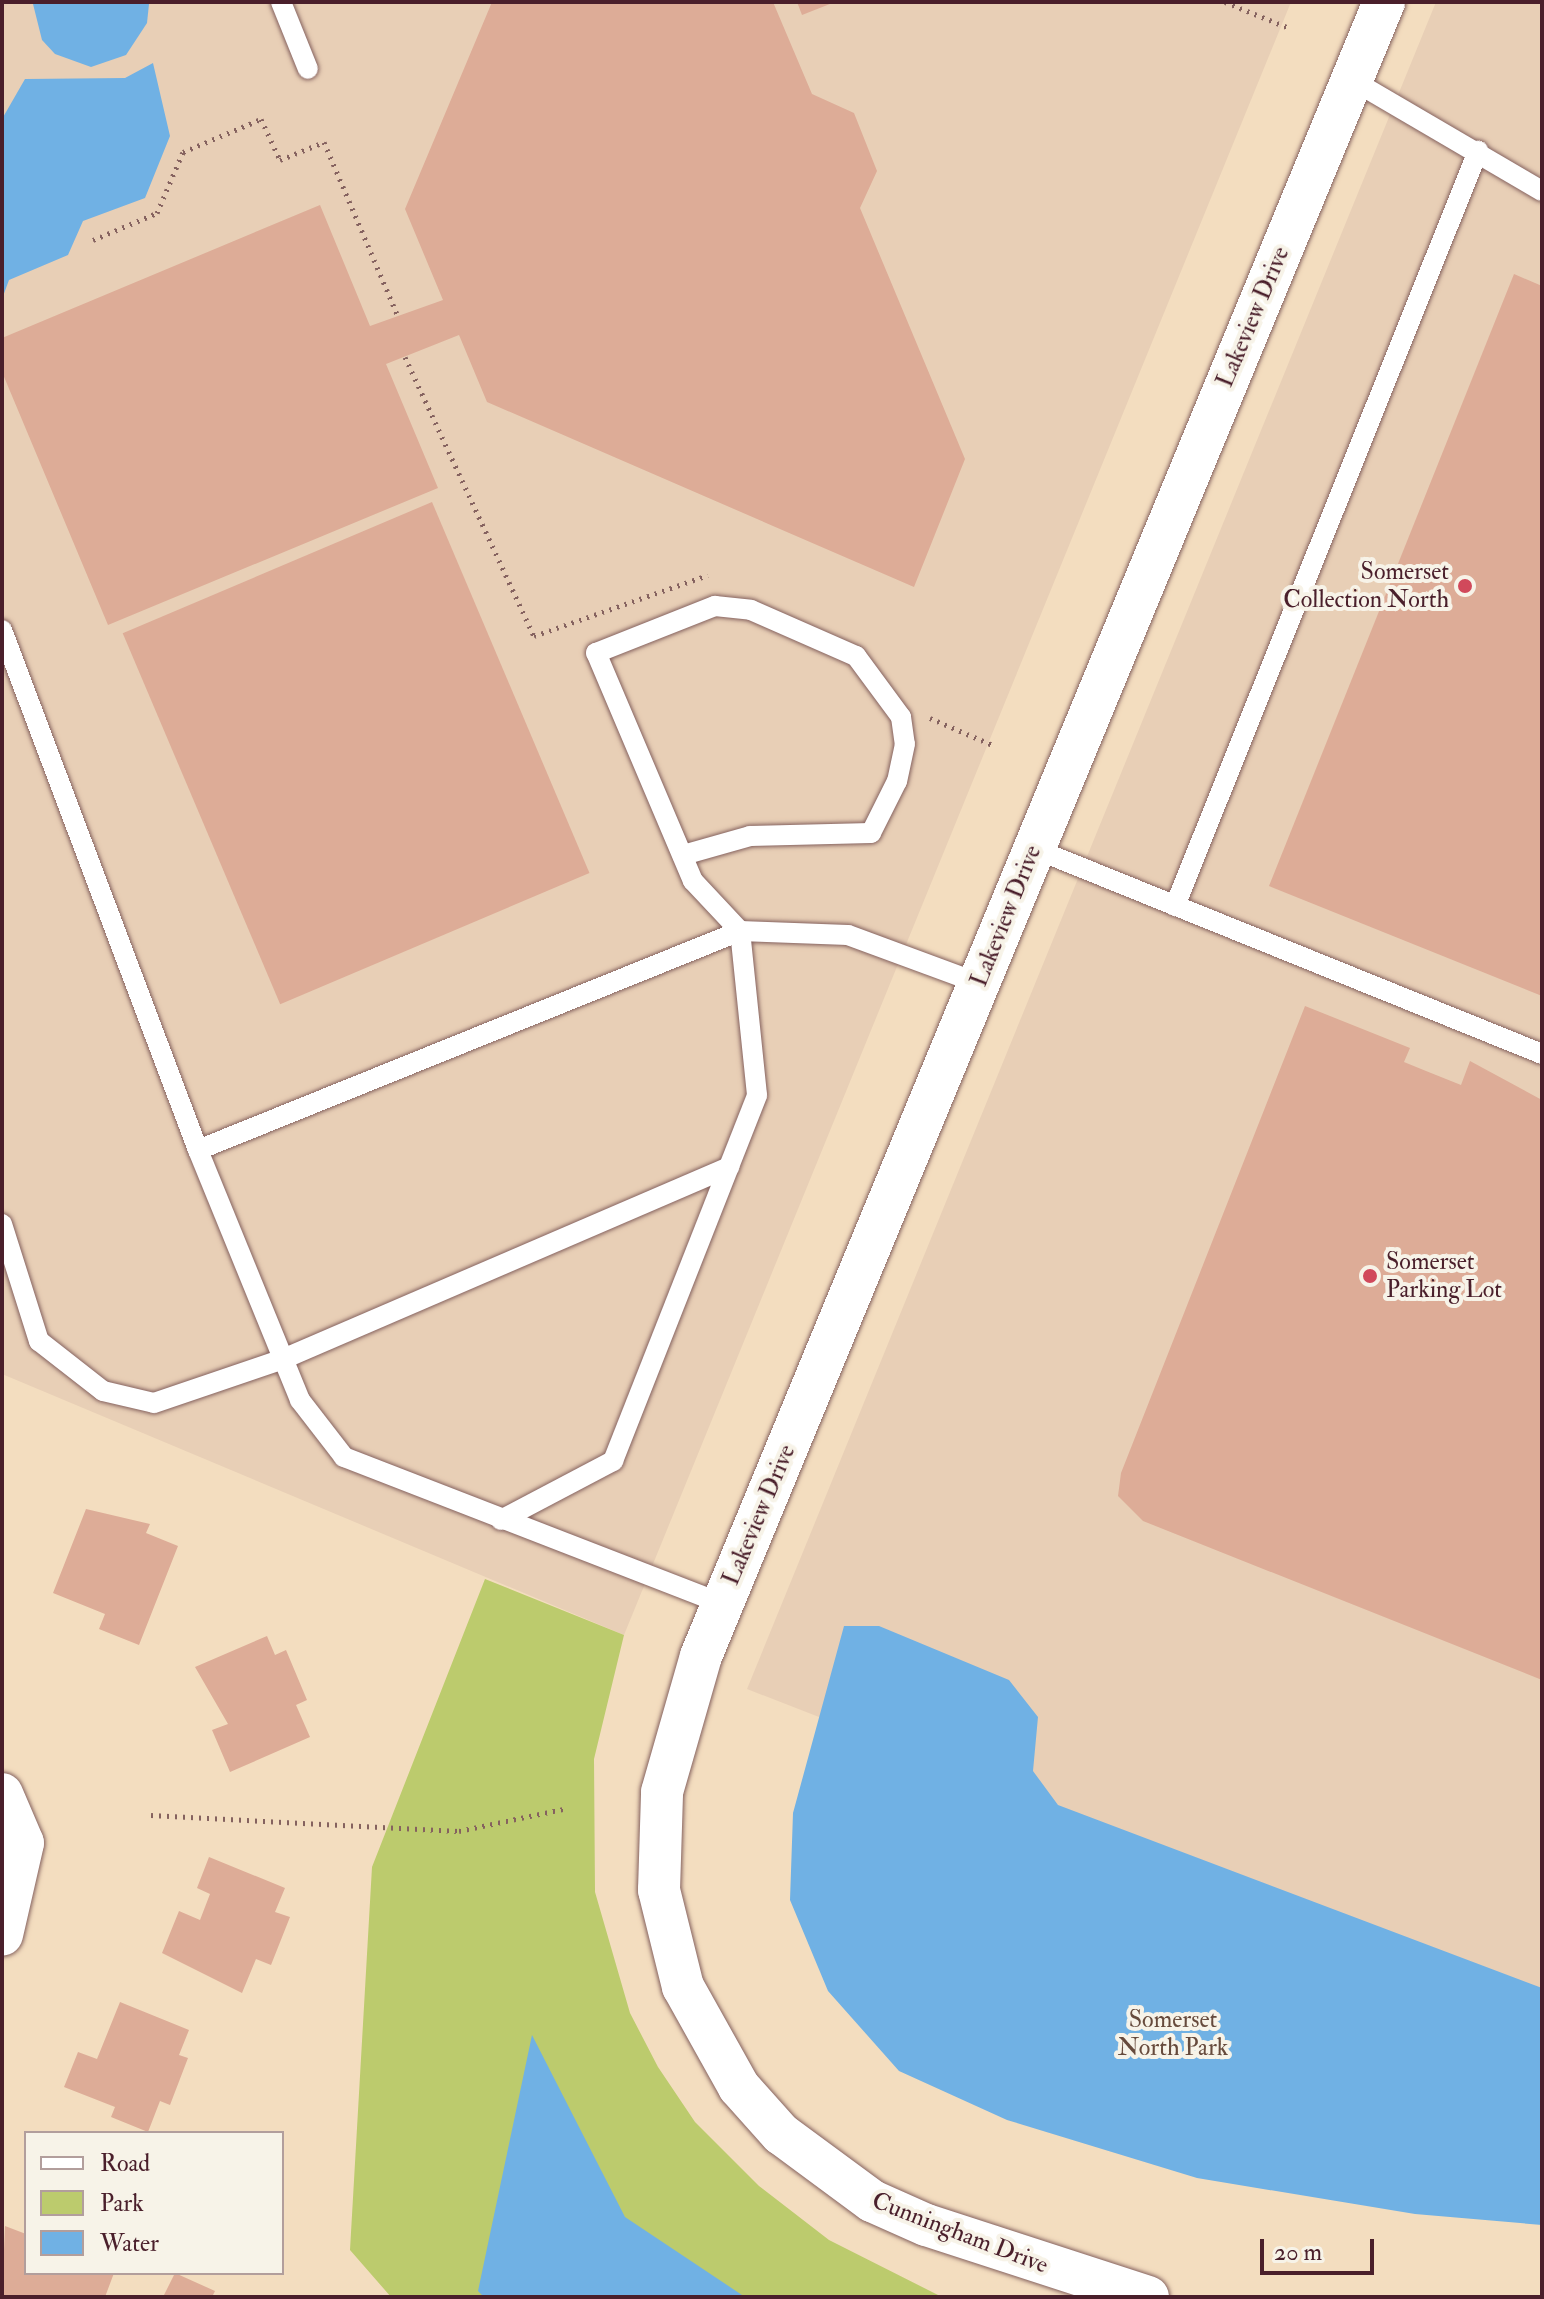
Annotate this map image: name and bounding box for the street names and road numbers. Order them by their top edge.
street label: Lakeview Drive [1210,242,1296,392]
street label: Lakeview Drive [965,841,1047,991]
street label: Lakeview Drive [716,1440,802,1590]
street label: Cunningham Drive [868,2186,1052,2280]

